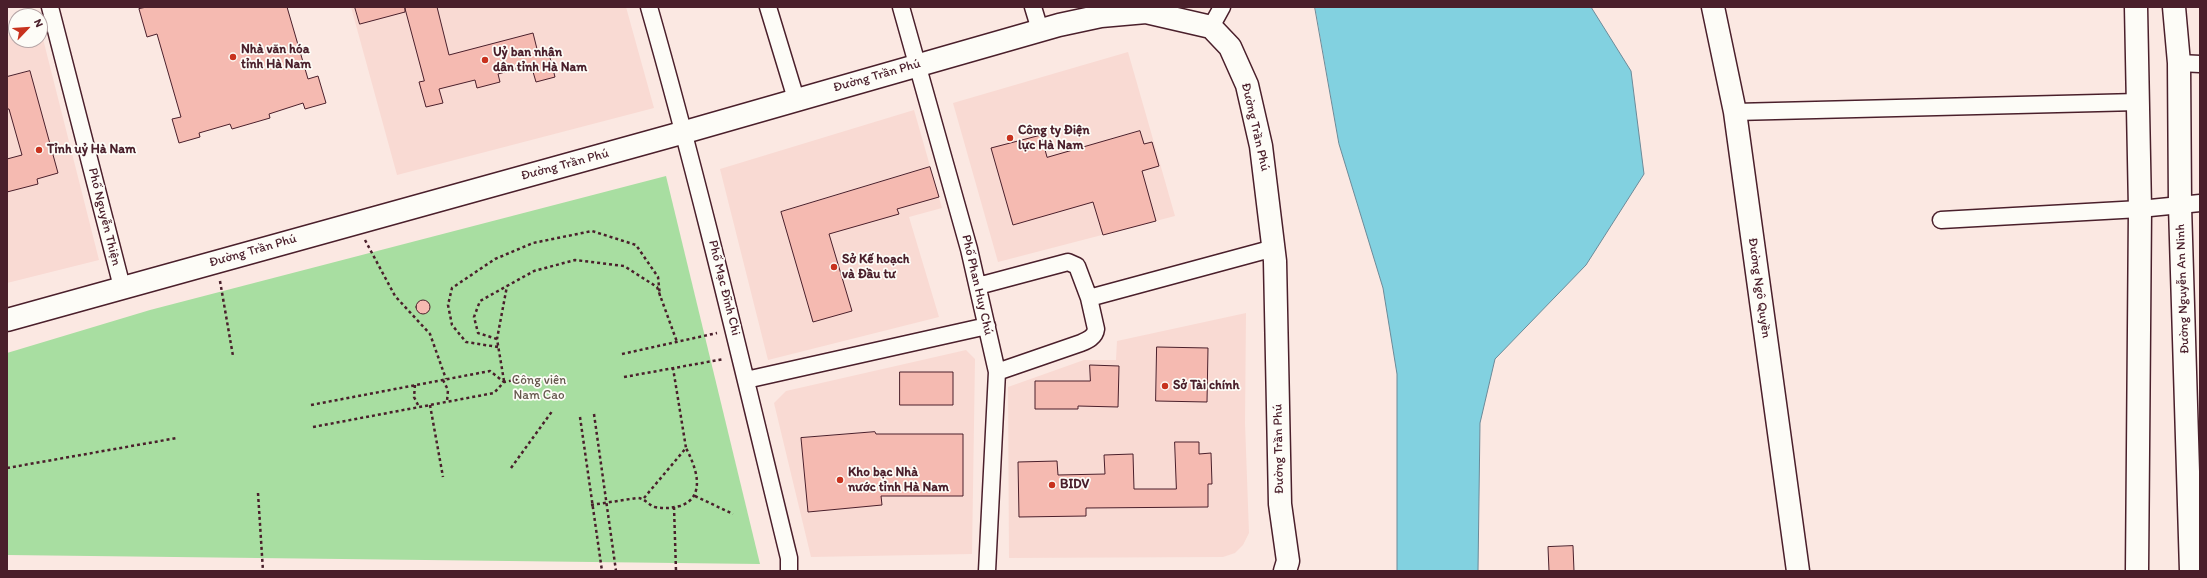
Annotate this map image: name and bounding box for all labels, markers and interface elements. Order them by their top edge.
north arrow [8,8,48,48]
text: N [31,17,46,29]
place label: Nhà văn hóa tỉnh Hà Nam [241,42,311,73]
place label: Uỷ ban nhân dân tỉnh Hà Nam [493,45,587,76]
marker: Nhà văn hóa tỉnh Hà Nam [228,52,238,62]
marker: Uỷ ban nhân dân tỉnh Hà Nam [480,55,490,65]
street label: Đường Trần Phú [831,56,923,96]
street label: Đường Trần Phú [1237,81,1273,173]
place label: Công ty Điện lực Hà Nam [1018,123,1090,154]
marker: Công ty Điện lực Hà Nam [1005,133,1015,143]
place label: Tỉnh uỷ Hà Nam [47,142,136,158]
marker: Tỉnh uỷ Hà Nam [34,145,44,155]
street label: Đường Trần Phú [519,146,611,184]
street label: Phố Nguyễn Thiện [84,166,124,268]
street label: Đường Nguyễn An Ninh [2173,224,2193,354]
street label: Đường Trần Phú [207,231,299,271]
street label: Phố Phan Huy Chú [958,233,996,337]
street label: Đường Ngô Quyền [1744,237,1774,339]
street label: Phố Mạc Đĩnh Chi [705,239,743,337]
place label: Sở Kế hoạch và Đầu tư [842,252,910,283]
marker: Sở Kế hoạch và Đầu tư [829,262,839,272]
park label: Công viên Nam Cao [512,373,566,404]
place label: Sở Tài chính [1173,378,1239,394]
marker: Sở Tài chính [1160,381,1170,391]
street label: Đường Trần Phú [1270,404,1288,494]
place label: Kho bạc Nhà nước tỉnh Hà Nam [848,465,949,496]
marker: Kho bạc Nhà nước tỉnh Hà Nam [835,475,845,485]
place label: BIDV [1060,477,1089,493]
marker: BIDV [1047,480,1057,490]

